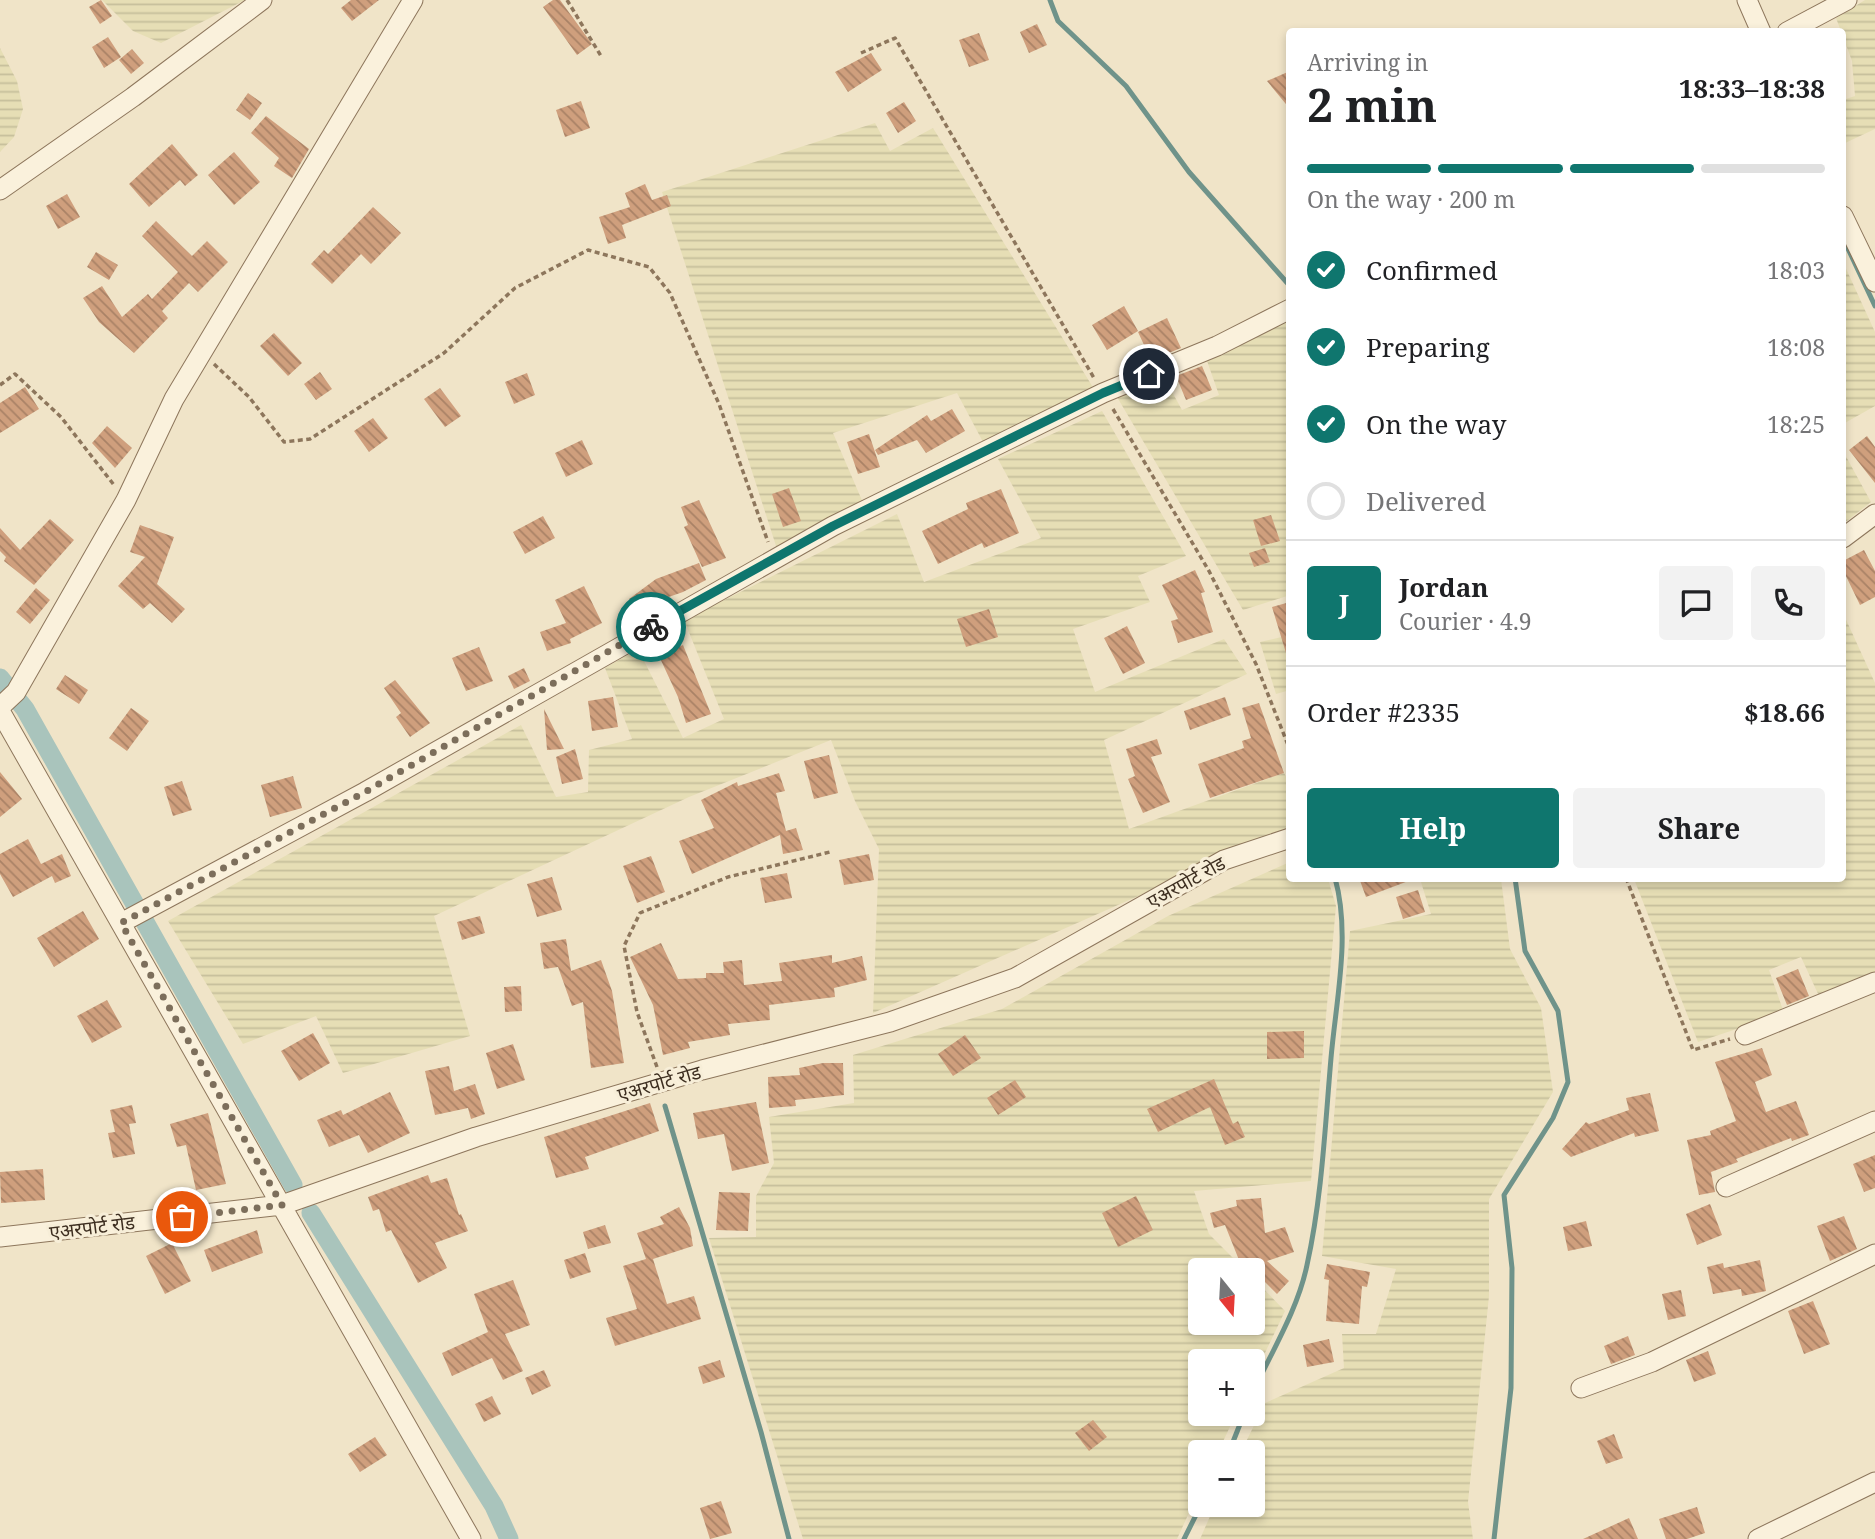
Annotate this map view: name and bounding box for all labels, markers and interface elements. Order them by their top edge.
text: Arriving in [1307,46,1428,78]
text: 18:33–18:38 [1679,70,1825,106]
text: 2 min [1307,73,1437,135]
text: On the way · 200 m [1307,183,1515,215]
icon: check [1307,251,1345,289]
text: Confirmed [1366,252,1498,288]
text: 18:03 [1767,254,1825,286]
icon: check [1307,328,1345,366]
text: Preparing [1366,329,1490,365]
text: 18:08 [1767,331,1825,363]
pin [1119,344,1179,404]
icon: home [1130,355,1168,393]
icon: check [1307,405,1345,443]
text: On the way [1366,406,1506,442]
text: 18:25 [1767,408,1825,440]
text: Delivered [1366,483,1486,519]
button: chat [1659,566,1733,640]
button: phone [1751,566,1825,640]
text: Jordan [1399,569,1489,605]
text: J [1339,585,1349,621]
courier [616,592,686,662]
text: Courier · 4.9 [1399,605,1532,637]
icon: bike [632,608,670,646]
text: Order #2335 [1307,694,1460,730]
text: $18.66 [1744,694,1825,730]
button: Help [1307,788,1559,868]
button: Share [1573,788,1825,868]
street label: एअरपोर्ट रोड [1142,849,1231,914]
street label: एअरपोर्ट रोड [614,1058,705,1107]
pin [152,1187,212,1247]
icon: bag [163,1198,201,1236]
street label: एअरपोर्ट रोड [48,1209,137,1245]
north arrow [1188,1258,1265,1335]
map controls [1188,1258,1265,1517]
button: + [1188,1349,1265,1426]
button: − [1188,1440,1265,1517]

